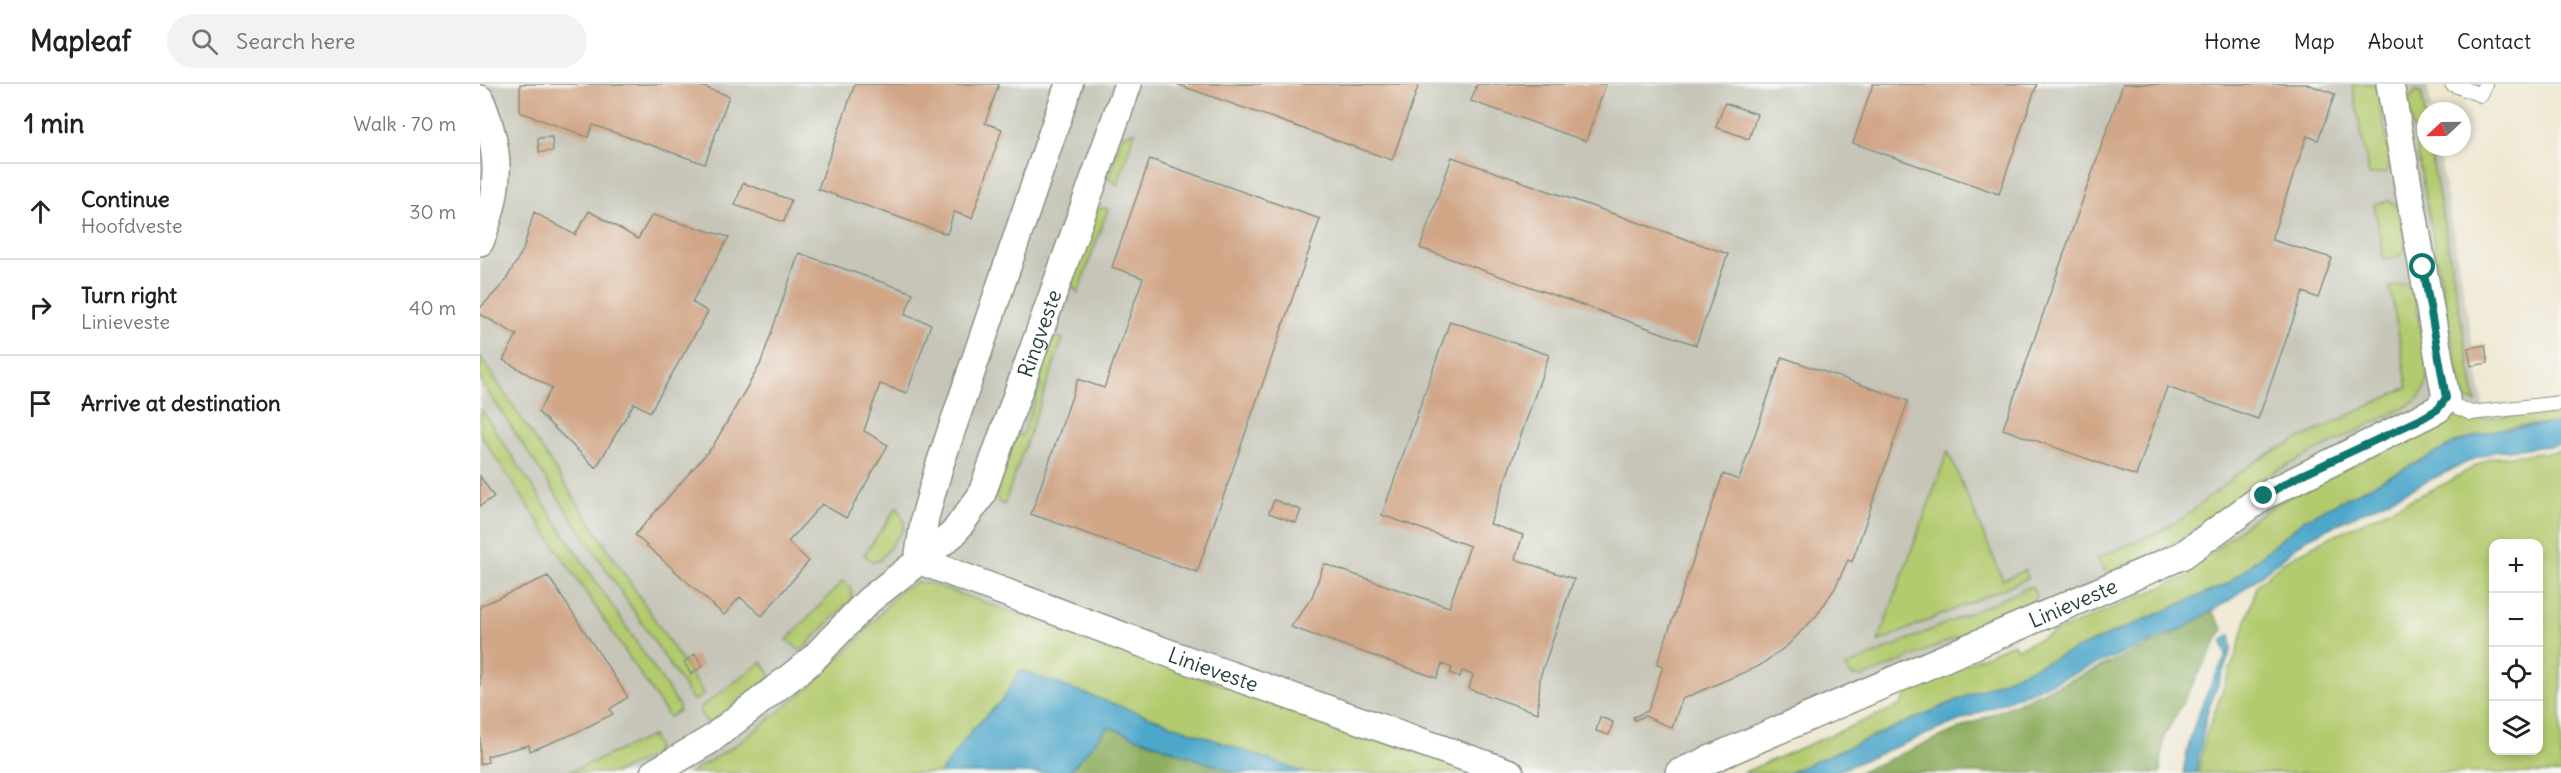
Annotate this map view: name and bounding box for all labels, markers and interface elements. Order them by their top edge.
search box [167,14,587,68]
text: Mapleaf [30,23,131,59]
icon: search [188,25,221,58]
text: Search here [236,27,355,55]
text: Home [2204,28,2261,55]
text: Map [2294,28,2335,55]
text: About [2368,28,2424,55]
text: Contact [2457,28,2531,55]
north arrow [2417,102,2471,156]
text: 1 min [24,107,84,140]
text: Walk · 70 m [353,111,456,136]
text: Continue [81,185,170,213]
icon: ahead [24,195,57,228]
text: 30 m [409,199,456,224]
text: Hoofdveste [81,213,183,238]
route start [2409,253,2435,279]
text: Turn right [81,281,177,309]
street label: Ringveste [1011,286,1067,381]
icon: right [24,291,57,324]
text: 40 m [409,295,456,320]
text: Linieveste [81,309,170,334]
icon: arrive [24,387,57,420]
text: Arrive at destination [81,389,281,417]
route end [2250,482,2276,508]
map controls [2489,539,2543,755]
button: + [2489,539,2543,593]
street label: Linieveste [2024,572,2121,634]
button: − [2489,593,2543,647]
street label: Linieveste [1165,641,1262,697]
button: locate [2489,647,2543,701]
button: layers [2489,701,2543,755]

